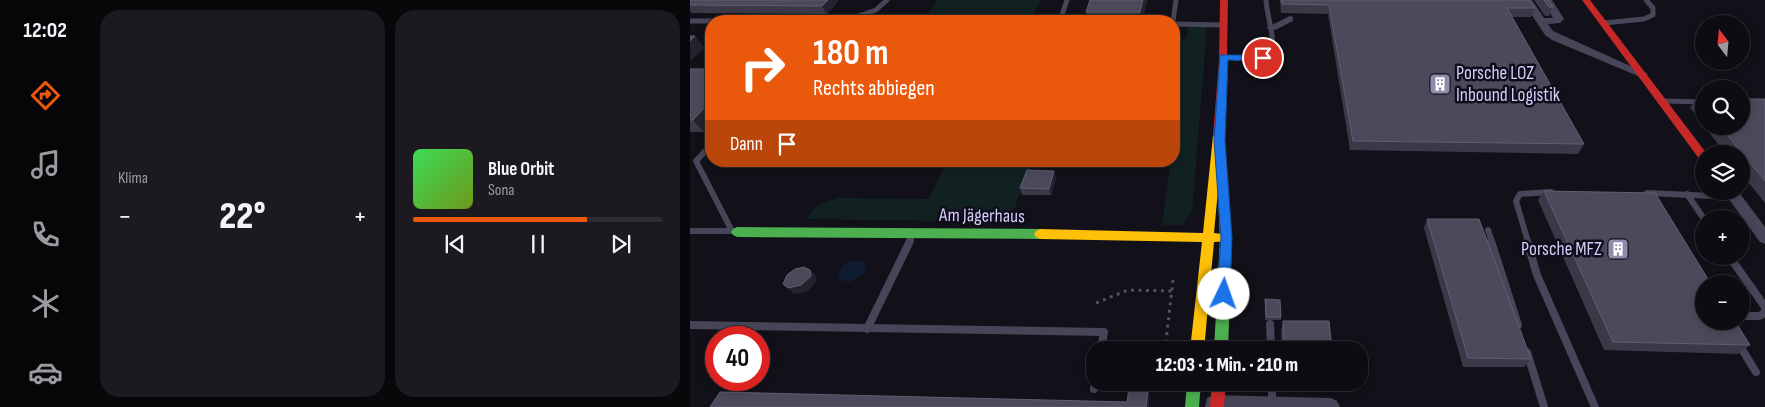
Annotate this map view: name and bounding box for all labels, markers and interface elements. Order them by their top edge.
north arrow [1695,15,1750,70]
map controls [1695,15,1750,330]
text: 12:02 [23,17,67,44]
text: 180 m [813,32,889,75]
icon: right [730,35,795,100]
pin [1242,37,1284,79]
icon: arrive [1249,44,1277,72]
place label: Porsche LOZ Inbound Logistik [1456,62,1561,107]
building icon: Porsche LOZ Inbound Logistik [1428,72,1452,96]
text: Rechts abbiegen [813,75,935,102]
icon: directions [28,78,63,113]
button: search [1695,80,1750,135]
icon: arrive [773,130,801,158]
text: Dann [730,133,763,156]
button: layers [1695,145,1750,200]
icon: music [28,147,63,182]
text: Blue Orbit [488,158,554,181]
text: Klima [118,169,148,188]
text: Sona [488,181,515,200]
text: 22° [219,194,266,239]
text: − [118,200,132,233]
text: + [353,200,367,233]
street label: Am Jägerhaus [938,204,1025,228]
button: + [1695,210,1750,265]
icon: phone [28,217,63,252]
icon: previous [441,230,469,258]
icon: pause [524,230,552,258]
icon: next [607,230,635,258]
building icon: Porsche MFZ [1606,237,1630,261]
place label: Porsche MFZ [1521,238,1602,261]
position arrow [1197,267,1249,319]
button: − [1695,275,1750,330]
icon: climate [28,286,63,321]
speed limit sign: 40 [705,326,770,391]
text: 12:03 · 1 Min. · 210 m [1156,354,1298,377]
icon: car [28,355,63,390]

